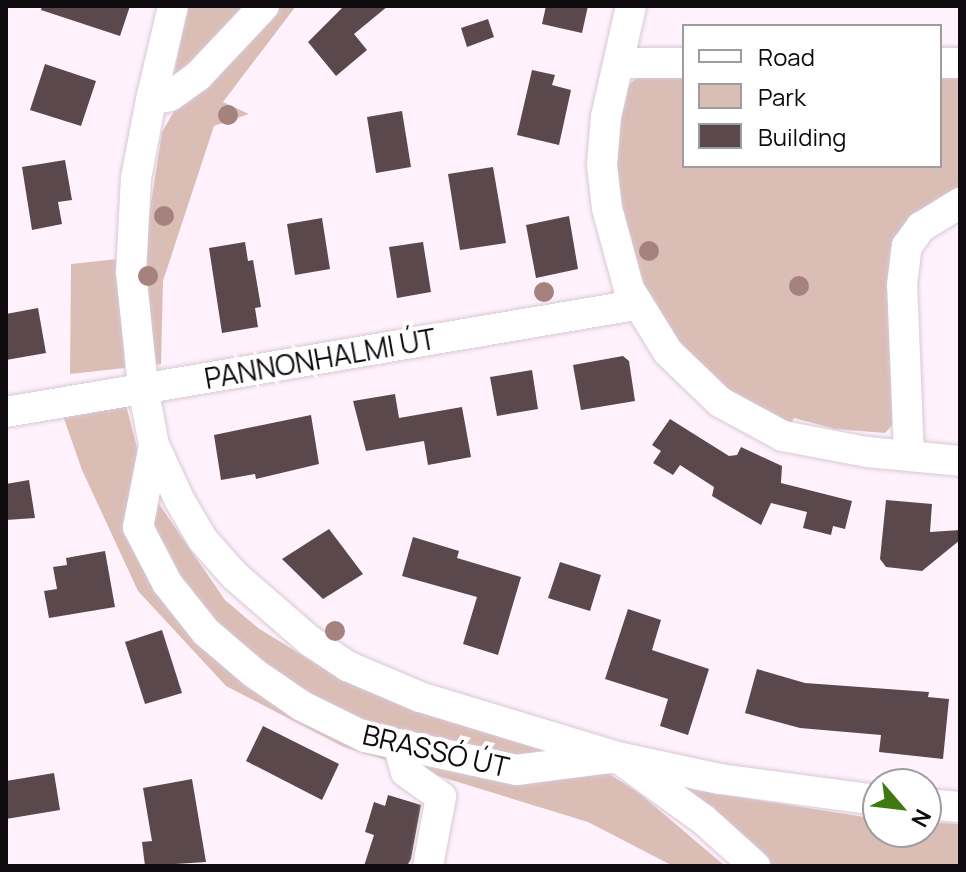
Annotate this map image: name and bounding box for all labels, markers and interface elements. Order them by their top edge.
legend [682,24,942,168]
text: Road [758,40,815,73]
text: Park [758,80,806,113]
text: Building [758,120,846,153]
street label: PANNONHALMI ÚT [202,321,438,395]
street label: BRASSÓ ÚT [360,717,512,783]
north arrow [862,768,942,848]
text: N [904,804,938,832]

